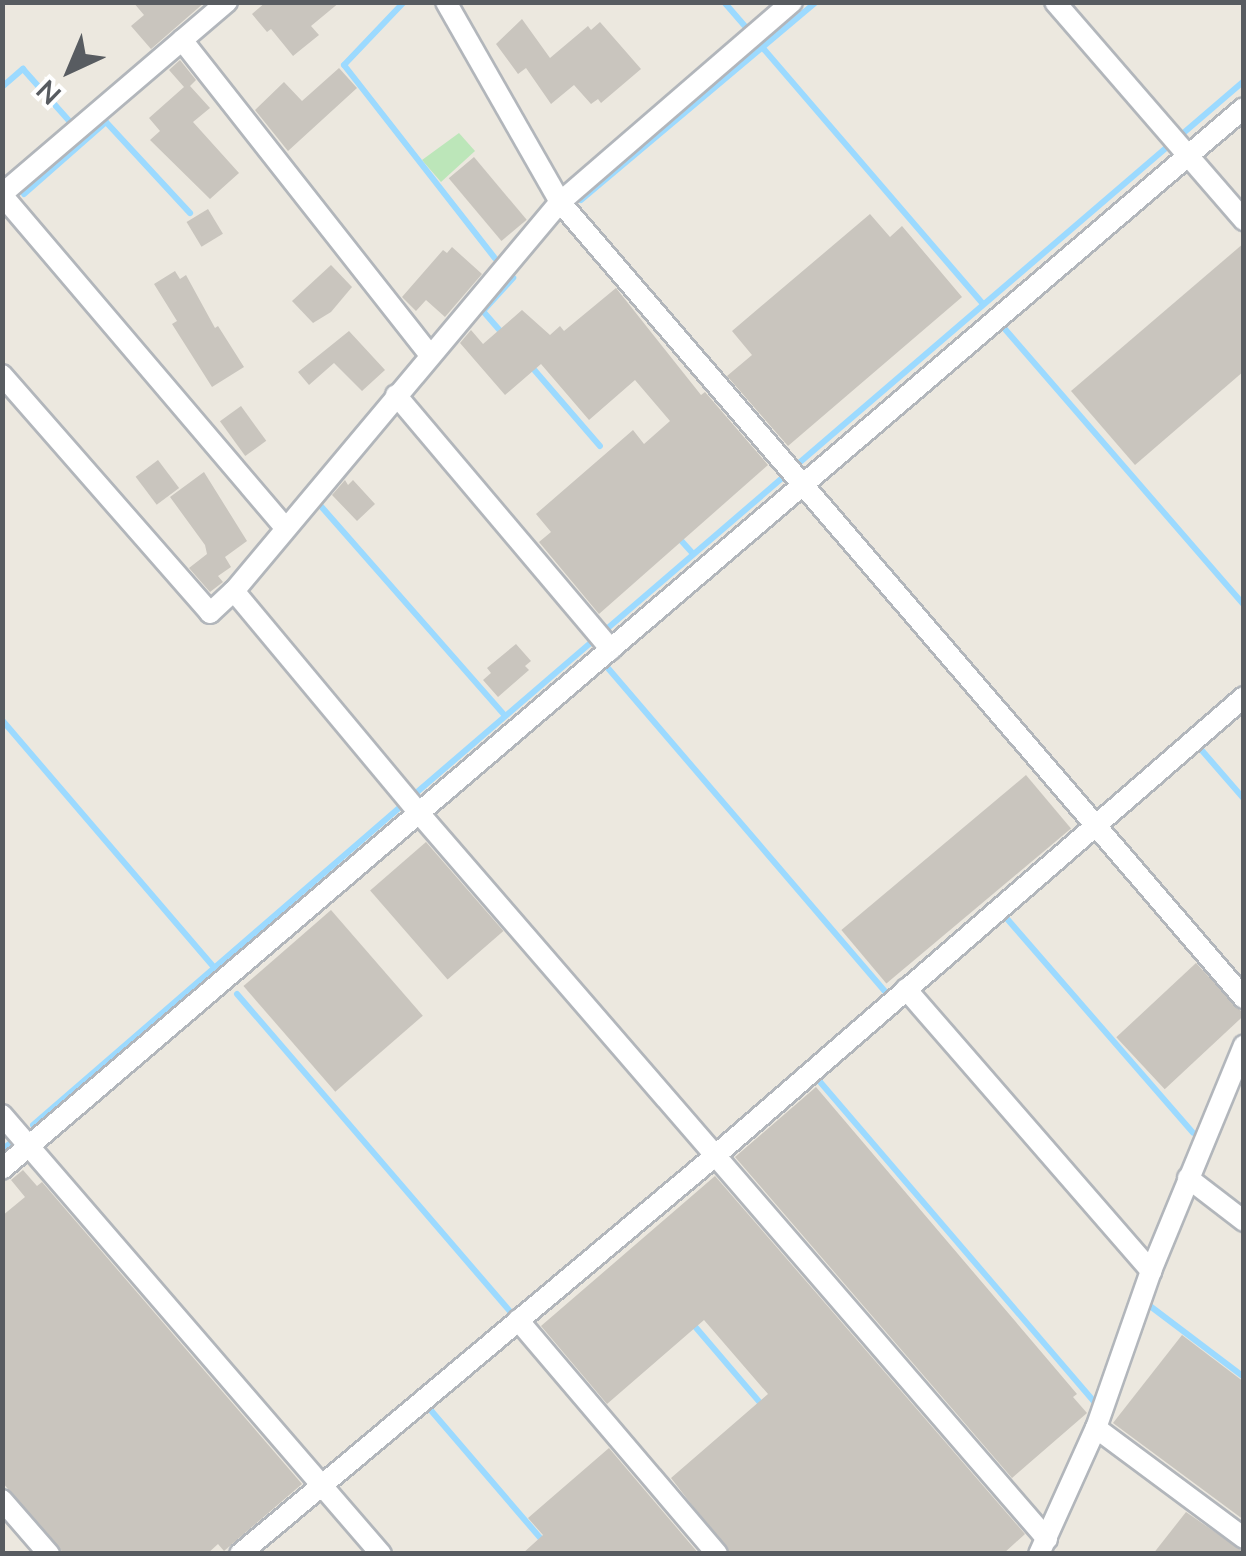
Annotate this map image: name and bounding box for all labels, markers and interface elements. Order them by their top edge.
north arrow [20,20,120,120]
text: N [28,71,70,113]

